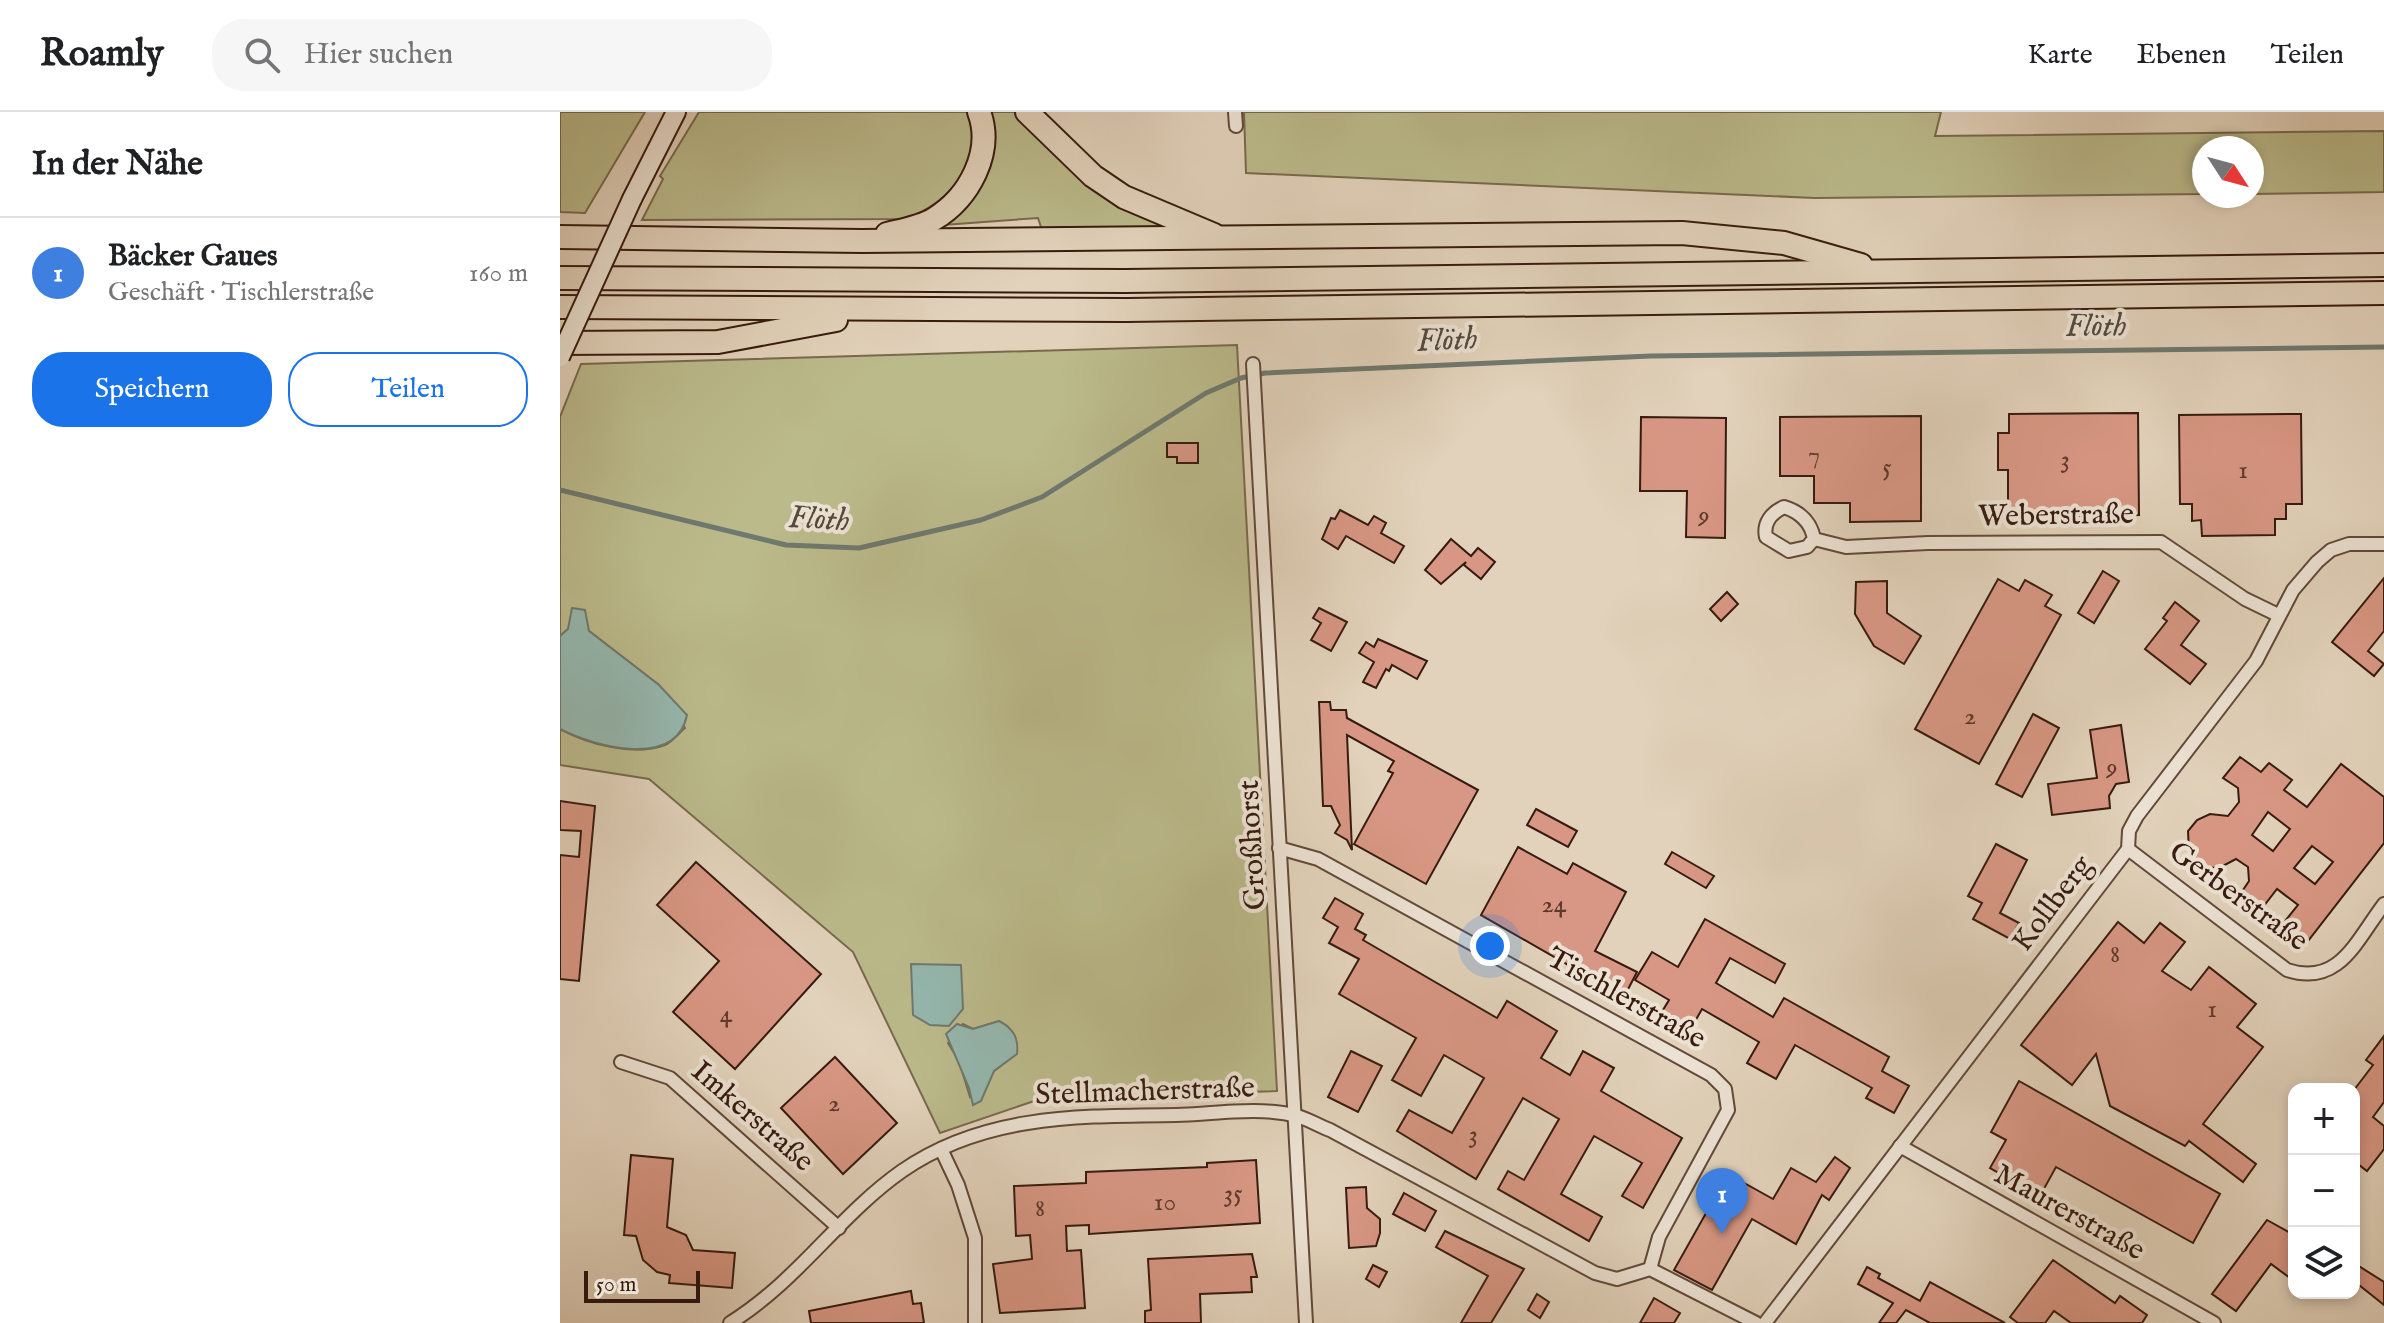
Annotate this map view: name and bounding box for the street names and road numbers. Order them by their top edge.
street label: Weberstraße [1978,496,2134,536]
street label: Großhorst [1231,779,1275,911]
street label: Gerberstraße [2161,834,2315,960]
street label: Kollberg [2004,848,2102,960]
street label: Tischlerstraße [1540,940,1712,1058]
street label: Imkerstraße [683,1053,821,1181]
street label: Stellmacherstraße [1035,1069,1255,1115]
street label: Maurerstraße [1987,1156,2151,1270]

